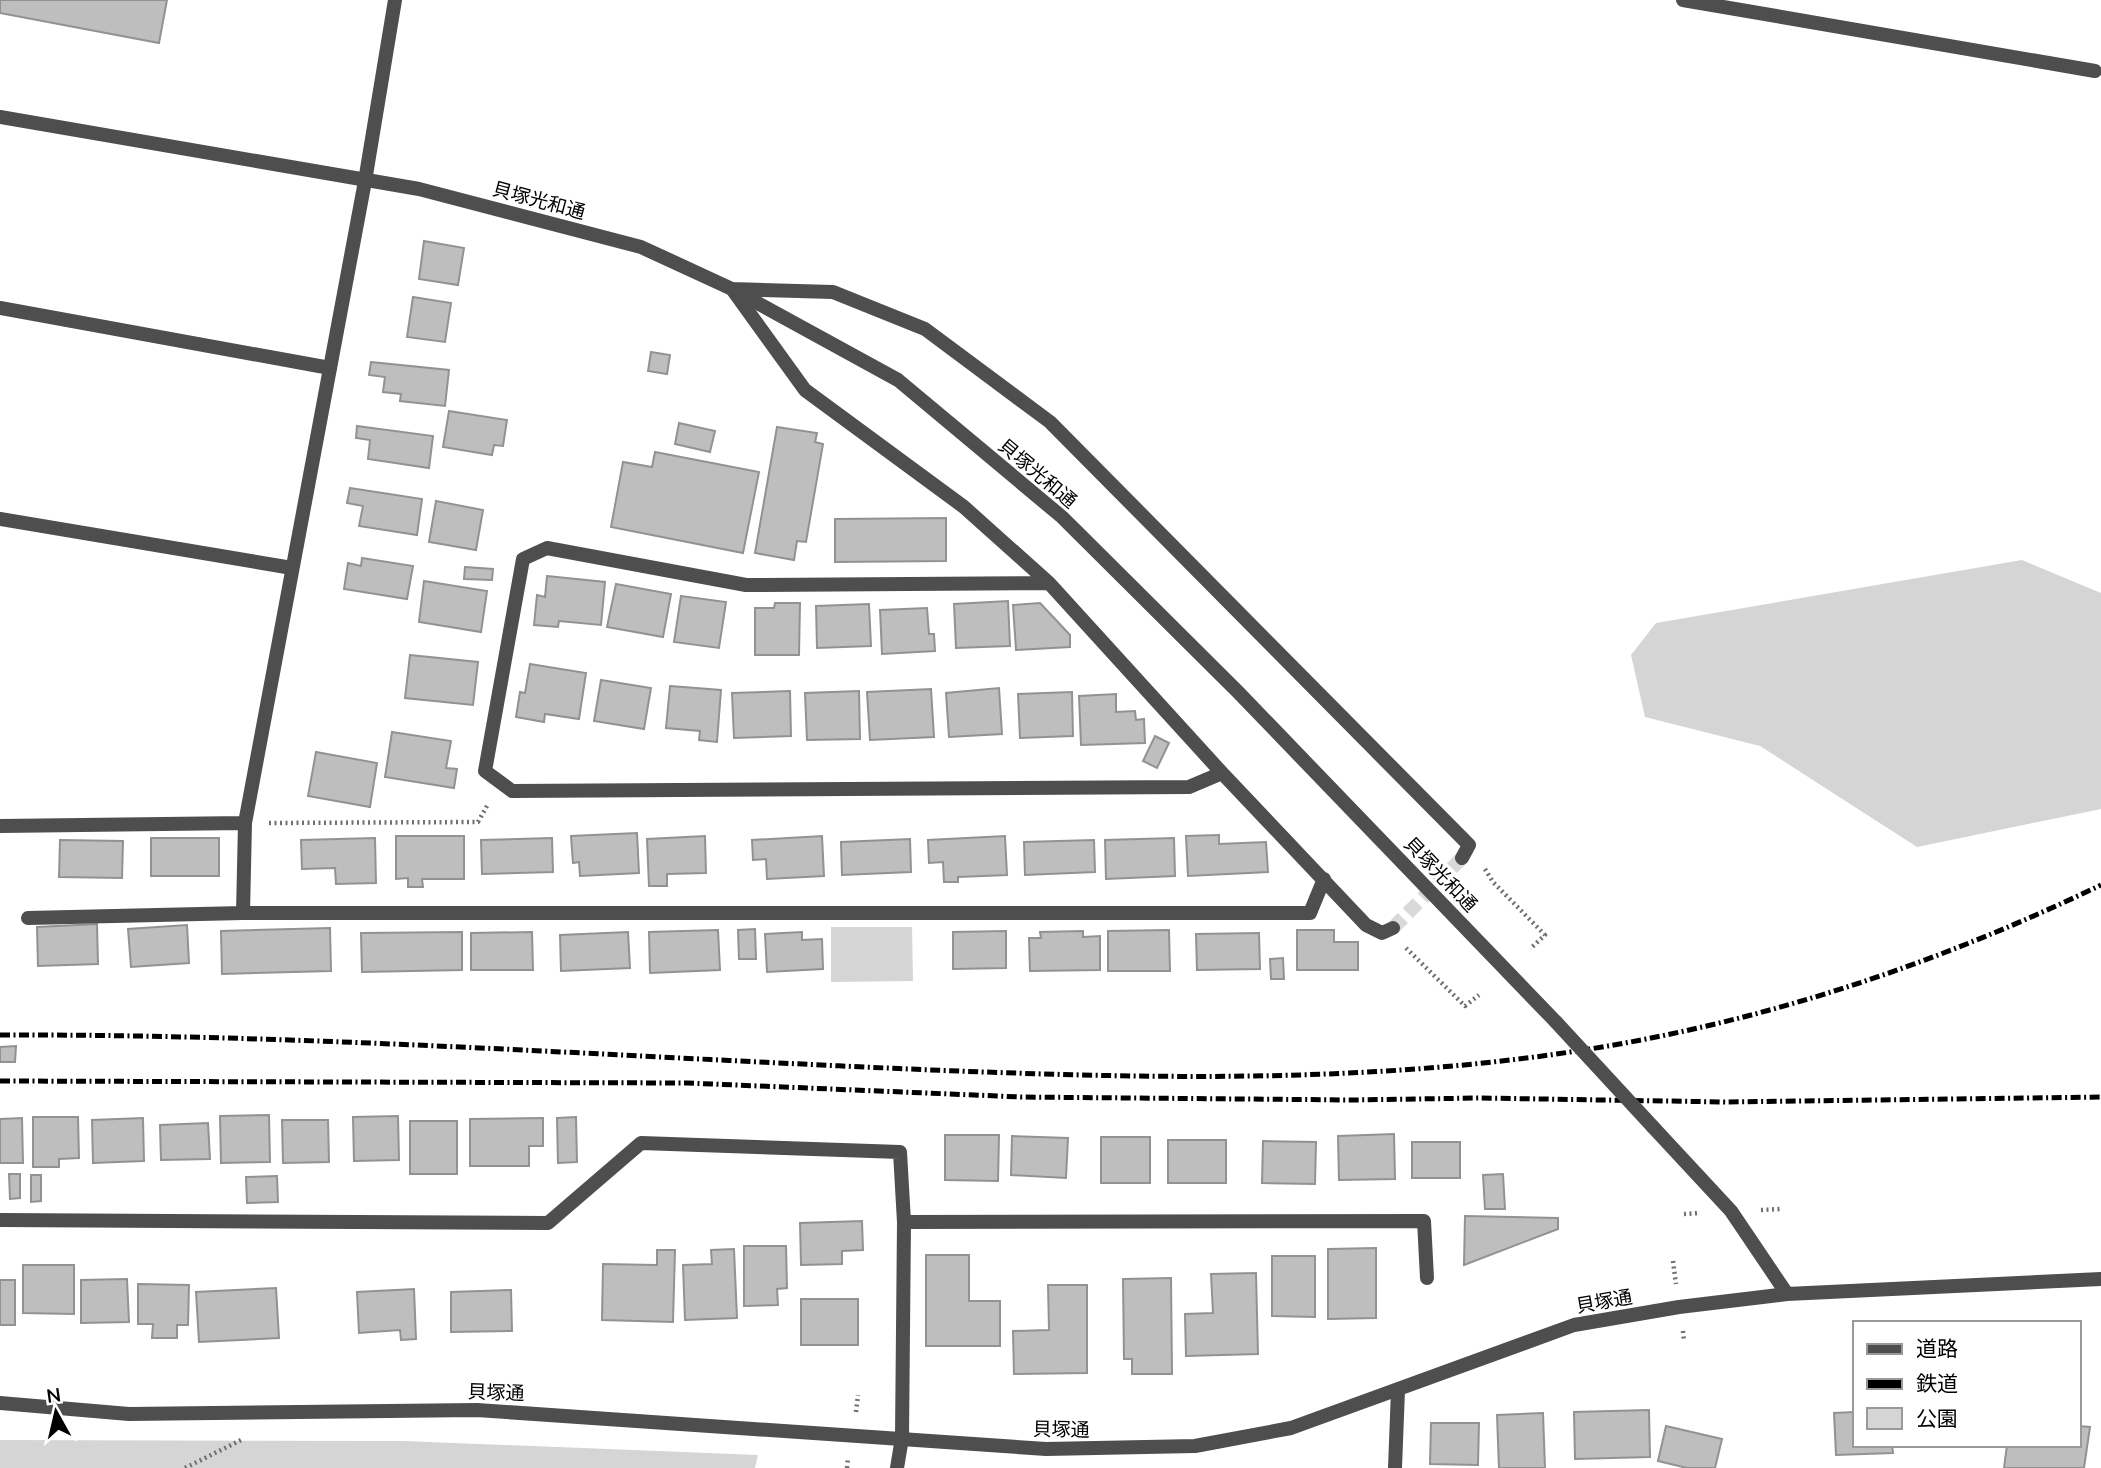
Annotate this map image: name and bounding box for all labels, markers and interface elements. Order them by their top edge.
street label: 貝塚光和通 [490,176,588,224]
street label: 貝塚光和通 [994,433,1082,513]
street label: 貝塚光和通 [1399,831,1483,917]
street label: 貝塚通 [1574,1284,1634,1318]
legend [1853,1321,2080,1447]
text: 道路 [1916,1335,1958,1361]
text: 鉄道 [1916,1370,1958,1396]
north arrow [21,1377,91,1447]
street label: 貝塚通 [467,1379,525,1405]
text: N [45,1382,62,1408]
text: 公園 [1916,1405,1958,1431]
street label: 貝塚通 [1032,1417,1090,1441]

